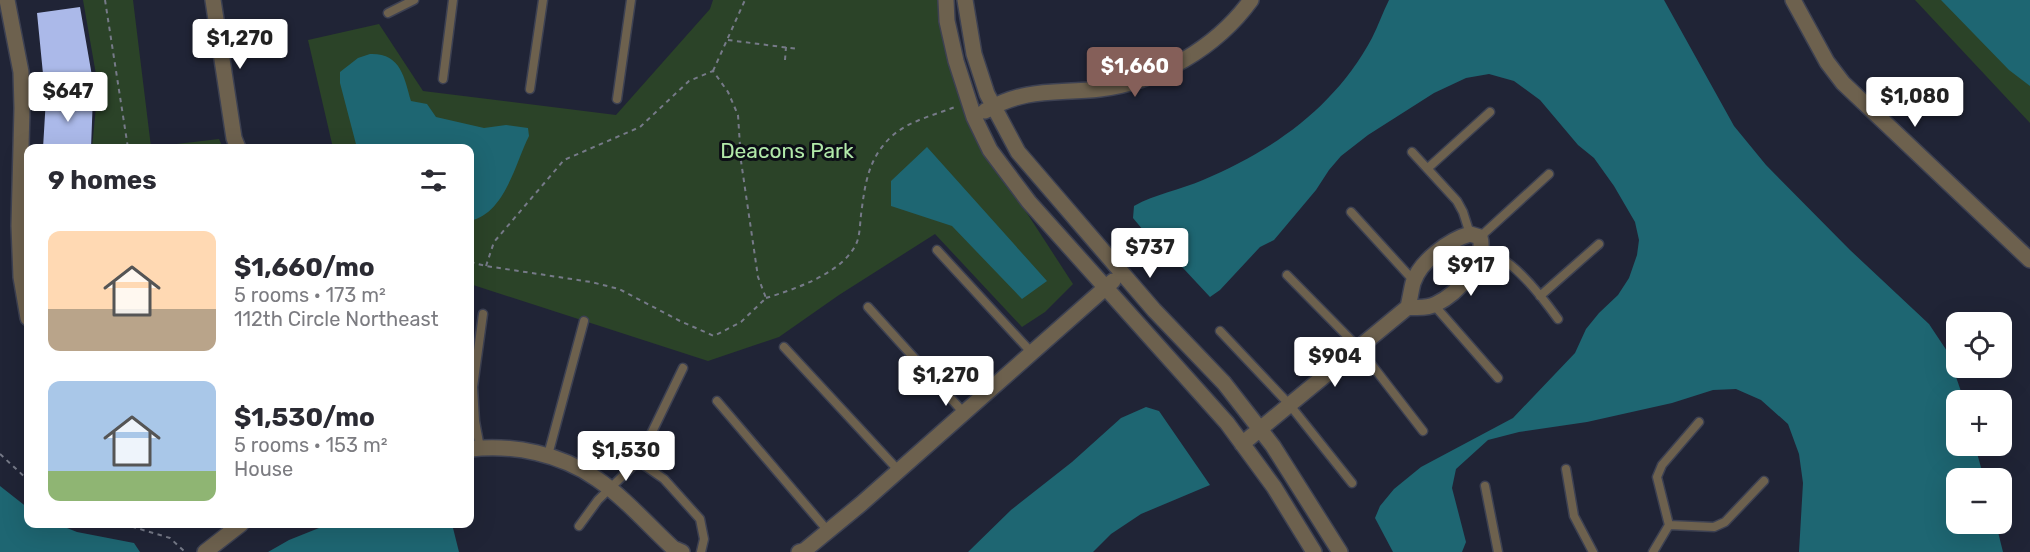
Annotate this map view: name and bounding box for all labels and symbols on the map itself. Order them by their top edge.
pin: $1,270 [191,19,289,70]
pin: $1,660 [1086,47,1184,98]
pin: $647 [32,72,104,123]
pin: $1,080 [1866,77,1964,128]
park label: Deacons Park [720,138,854,163]
pin: $737 [1114,228,1186,279]
pin: $917 [1435,246,1507,297]
pin: $904 [1299,337,1371,388]
pin: $1,270 [897,356,995,407]
pin: $1,530 [577,431,675,482]

